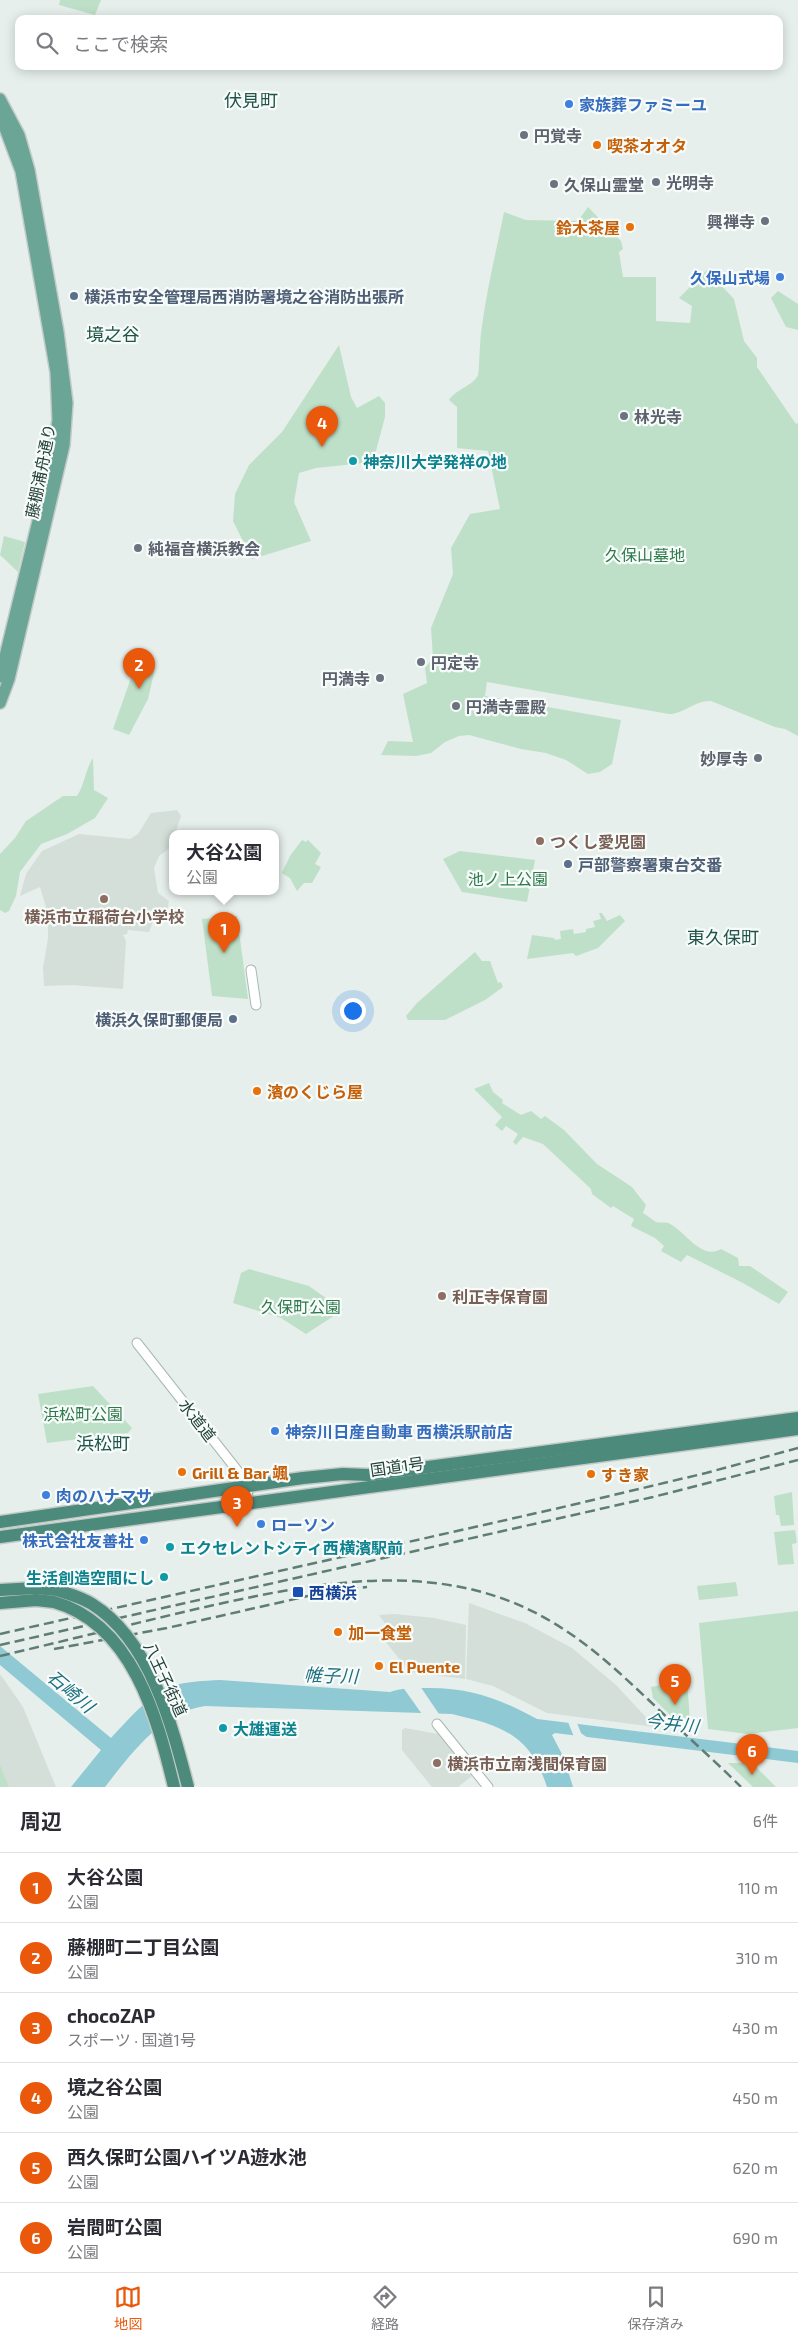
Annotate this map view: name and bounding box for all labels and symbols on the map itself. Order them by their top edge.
district label: 伏見町 [224,89,278,111]
place label: 家族葬ファミーユ [579,95,707,114]
marker: 家族葬ファミーユ [563,98,575,110]
place label: 円覚寺 [534,126,582,145]
marker: 円覚寺 [518,129,530,141]
place label: 喫茶オオタ [607,136,687,155]
marker: 喫茶オオタ [591,139,603,151]
place label: 光明寺 [666,173,714,192]
place label: 久保山霊堂 [564,175,644,194]
marker: 光明寺 [650,176,662,188]
marker: 久保山霊堂 [548,178,560,190]
place label: 興禅寺 [707,212,755,231]
marker: 興禅寺 [759,215,771,227]
place label: 鈴木茶屋 [556,218,620,237]
marker: 鈴木茶屋 [624,221,636,233]
place label: 久保山式場 [690,268,770,287]
marker: 久保山式場 [774,271,786,283]
place label: 横浜市安全管理局西消防署境之谷消防出張所 [84,287,404,306]
marker: 横浜市安全管理局西消防署境之谷消防出張所 [68,290,80,302]
district label: 境之谷 [86,323,140,345]
pin: 4 [306,406,338,447]
place label: 林光寺 [634,407,682,426]
marker: 林光寺 [618,410,630,422]
street label: 藤棚浦舟通り [22,422,58,520]
place label: 神奈川大学発祥の地 [363,452,507,471]
marker: 神奈川大学発祥の地 [347,455,359,467]
place label: 純福音横浜教会 [148,539,260,558]
marker: 純福音横浜教会 [132,542,144,554]
park label: 久保山墓地 [605,545,685,564]
pin: 2 [123,648,155,689]
place label: 円定寺 [431,653,479,672]
marker: 円定寺 [415,656,427,668]
place label: 円満寺 [322,669,370,688]
marker: 円満寺 [374,672,386,684]
place label: 円満寺霊殿 [466,697,546,716]
marker: 円満寺霊殿 [450,700,462,712]
place label: 妙厚寺 [700,749,748,768]
marker: 妙厚寺 [752,752,764,764]
place label: つくし愛児園 [550,832,646,851]
marker: つくし愛児園 [534,835,546,847]
place label: 戸部警察署東台交番 [578,855,722,874]
marker: 戸部警察署東台交番 [562,858,574,870]
park label: 池ノ上公園 [468,869,548,888]
marker: 横浜市立稲荷台小学校 [98,893,110,905]
place label: 横浜市立稲荷台小学校 [24,907,184,926]
pin: 1 [208,912,240,953]
district label: 東久保町 [687,926,759,948]
your location [340,998,366,1024]
place label: 横浜久保町郵便局 [95,1010,223,1029]
marker: 横浜久保町郵便局 [227,1013,239,1025]
place label: 濱のくじら屋 [267,1082,363,1101]
marker: 濱のくじら屋 [251,1085,263,1097]
place label: 利正寺保育園 [452,1287,548,1306]
marker: 利正寺保育園 [436,1290,448,1302]
park label: 久保町公園 [261,1297,341,1316]
street label: 水道道 [176,1395,220,1445]
park label: 浜松町公園 [43,1404,123,1423]
place label: 神奈川日産自動車 西横浜駅前店 [285,1422,512,1441]
marker: 神奈川日産自動車 西横浜駅前店 [269,1425,281,1437]
district label: 浜松町 [76,1432,130,1454]
street label: 国道1号 [369,1453,425,1479]
place label: Grill & Bar 颯 [192,1463,289,1482]
place label: すき家 [601,1465,649,1484]
marker: Grill & Bar 颯 [176,1466,188,1478]
marker: すき家 [585,1468,597,1480]
place label: 肉のハナマサ [56,1486,152,1505]
pin: 3 [221,1486,253,1527]
marker: 肉のハナマサ [40,1489,52,1501]
place label: ローソン [271,1515,335,1534]
marker: ローソン [255,1518,267,1530]
place label: 株式会社友善社 [22,1531,134,1550]
marker: 株式会社友善社 [138,1534,150,1546]
place label: エクセレントシティ西横濱駅前 [180,1538,403,1557]
marker: エクセレントシティ西横濱駅前 [164,1541,176,1553]
place label: 生活創造空間にし [26,1568,154,1587]
marker: 生活創造空間にし [158,1571,170,1583]
place label: 西横浜 [309,1583,357,1602]
marker: 西横浜 [291,1585,305,1599]
place label: 加一食堂 [348,1623,412,1642]
marker: 加一食堂 [332,1626,344,1638]
street label: 八王子街道 [140,1639,192,1719]
place label: El Puente [389,1657,460,1676]
marker: El Puente [373,1660,385,1672]
water label: 帷子川 [304,1663,360,1687]
pin: 5 [659,1664,691,1705]
water label: 石崎川 [43,1665,100,1718]
water label: 今井川 [644,1709,702,1737]
place label: 大雄運送 [233,1719,297,1738]
marker: 大雄運送 [217,1722,229,1734]
pin: 6 [736,1734,768,1775]
place label: 横浜市立南浅間保育園 [447,1754,607,1773]
marker: 横浜市立南浅間保育園 [431,1757,443,1769]

